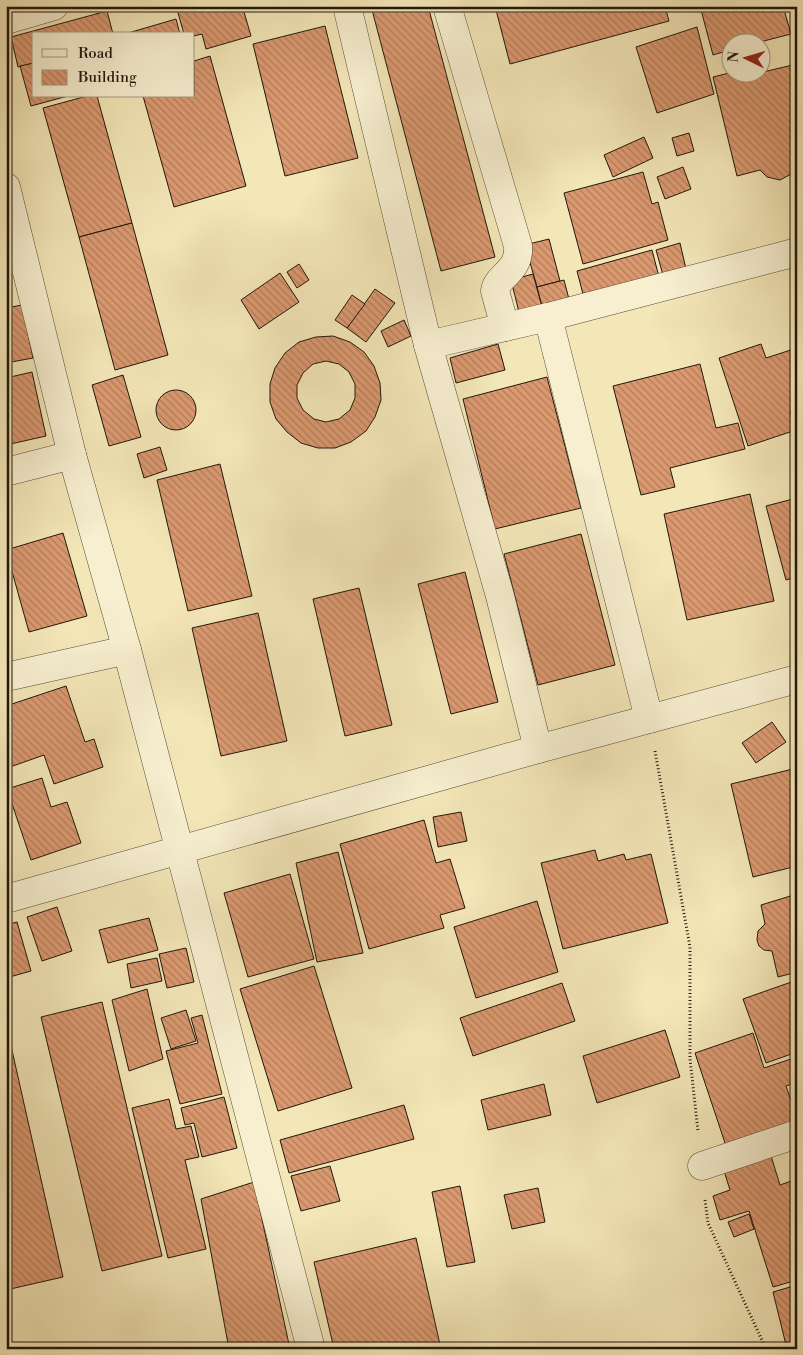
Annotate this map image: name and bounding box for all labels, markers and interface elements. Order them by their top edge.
legend [32,32,195,98]
north arrow [720,32,770,82]
text: Road [78,44,113,63]
text: N [725,51,743,63]
text: Building [77,68,137,87]

